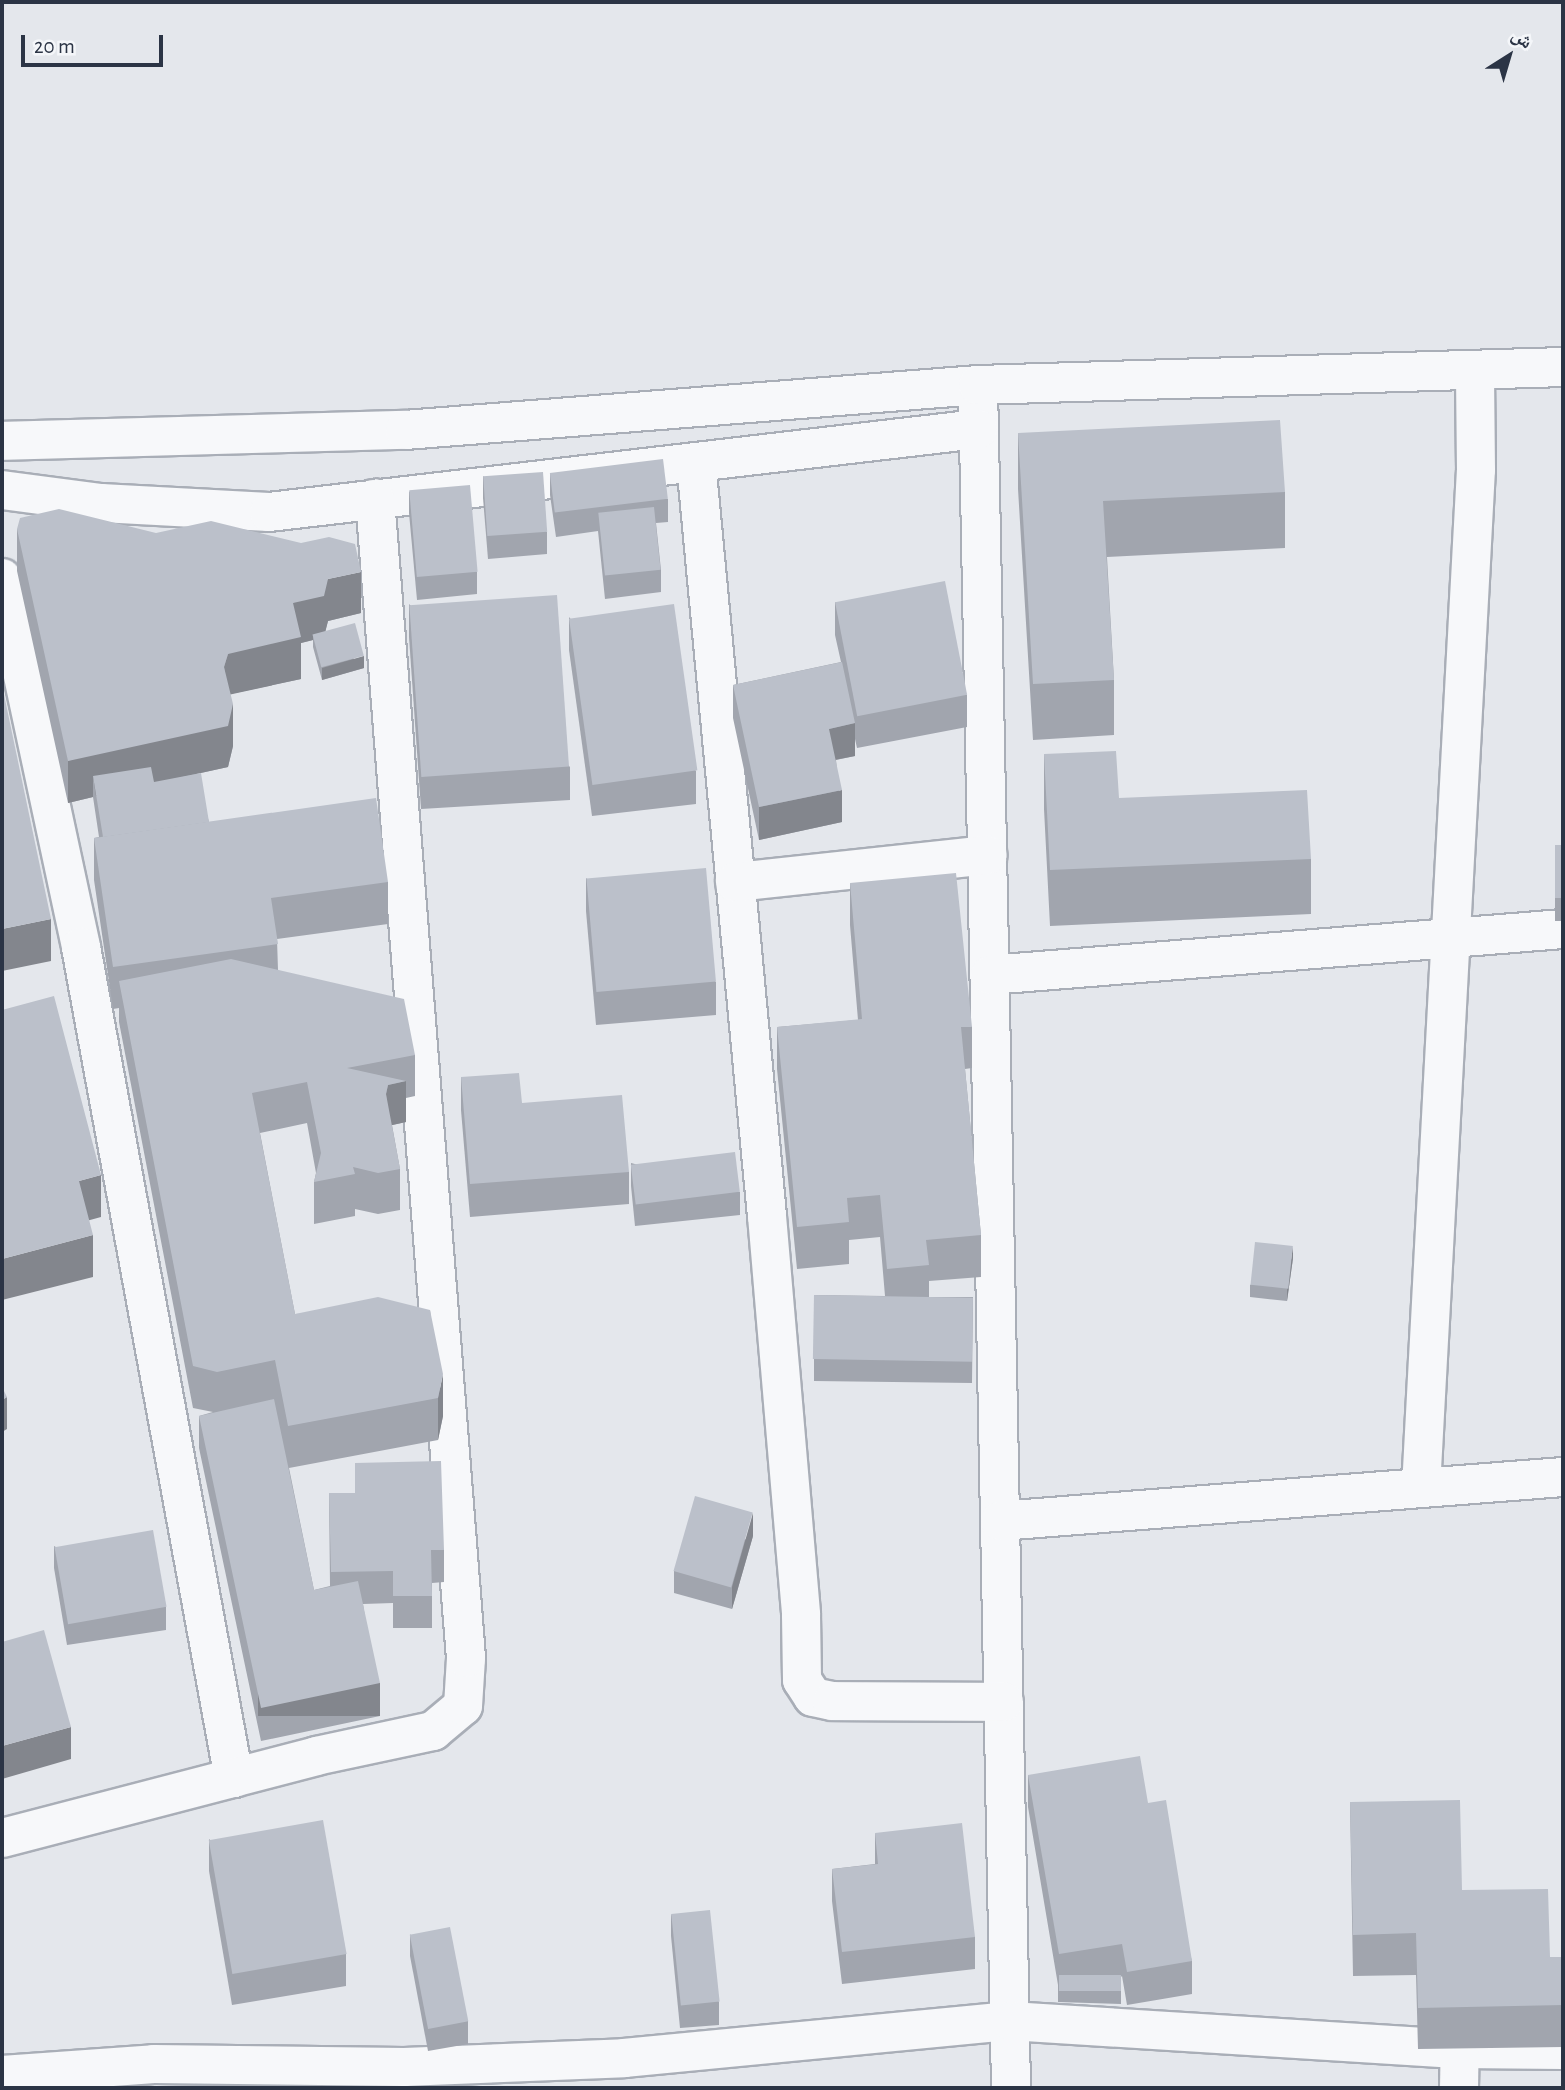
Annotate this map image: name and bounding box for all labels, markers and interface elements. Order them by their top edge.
scale bar [24,21,166,65]
north arrow [1474,21,1544,91]
text: ش [1508,25,1536,52]
text: 20 m [34,36,75,57]

